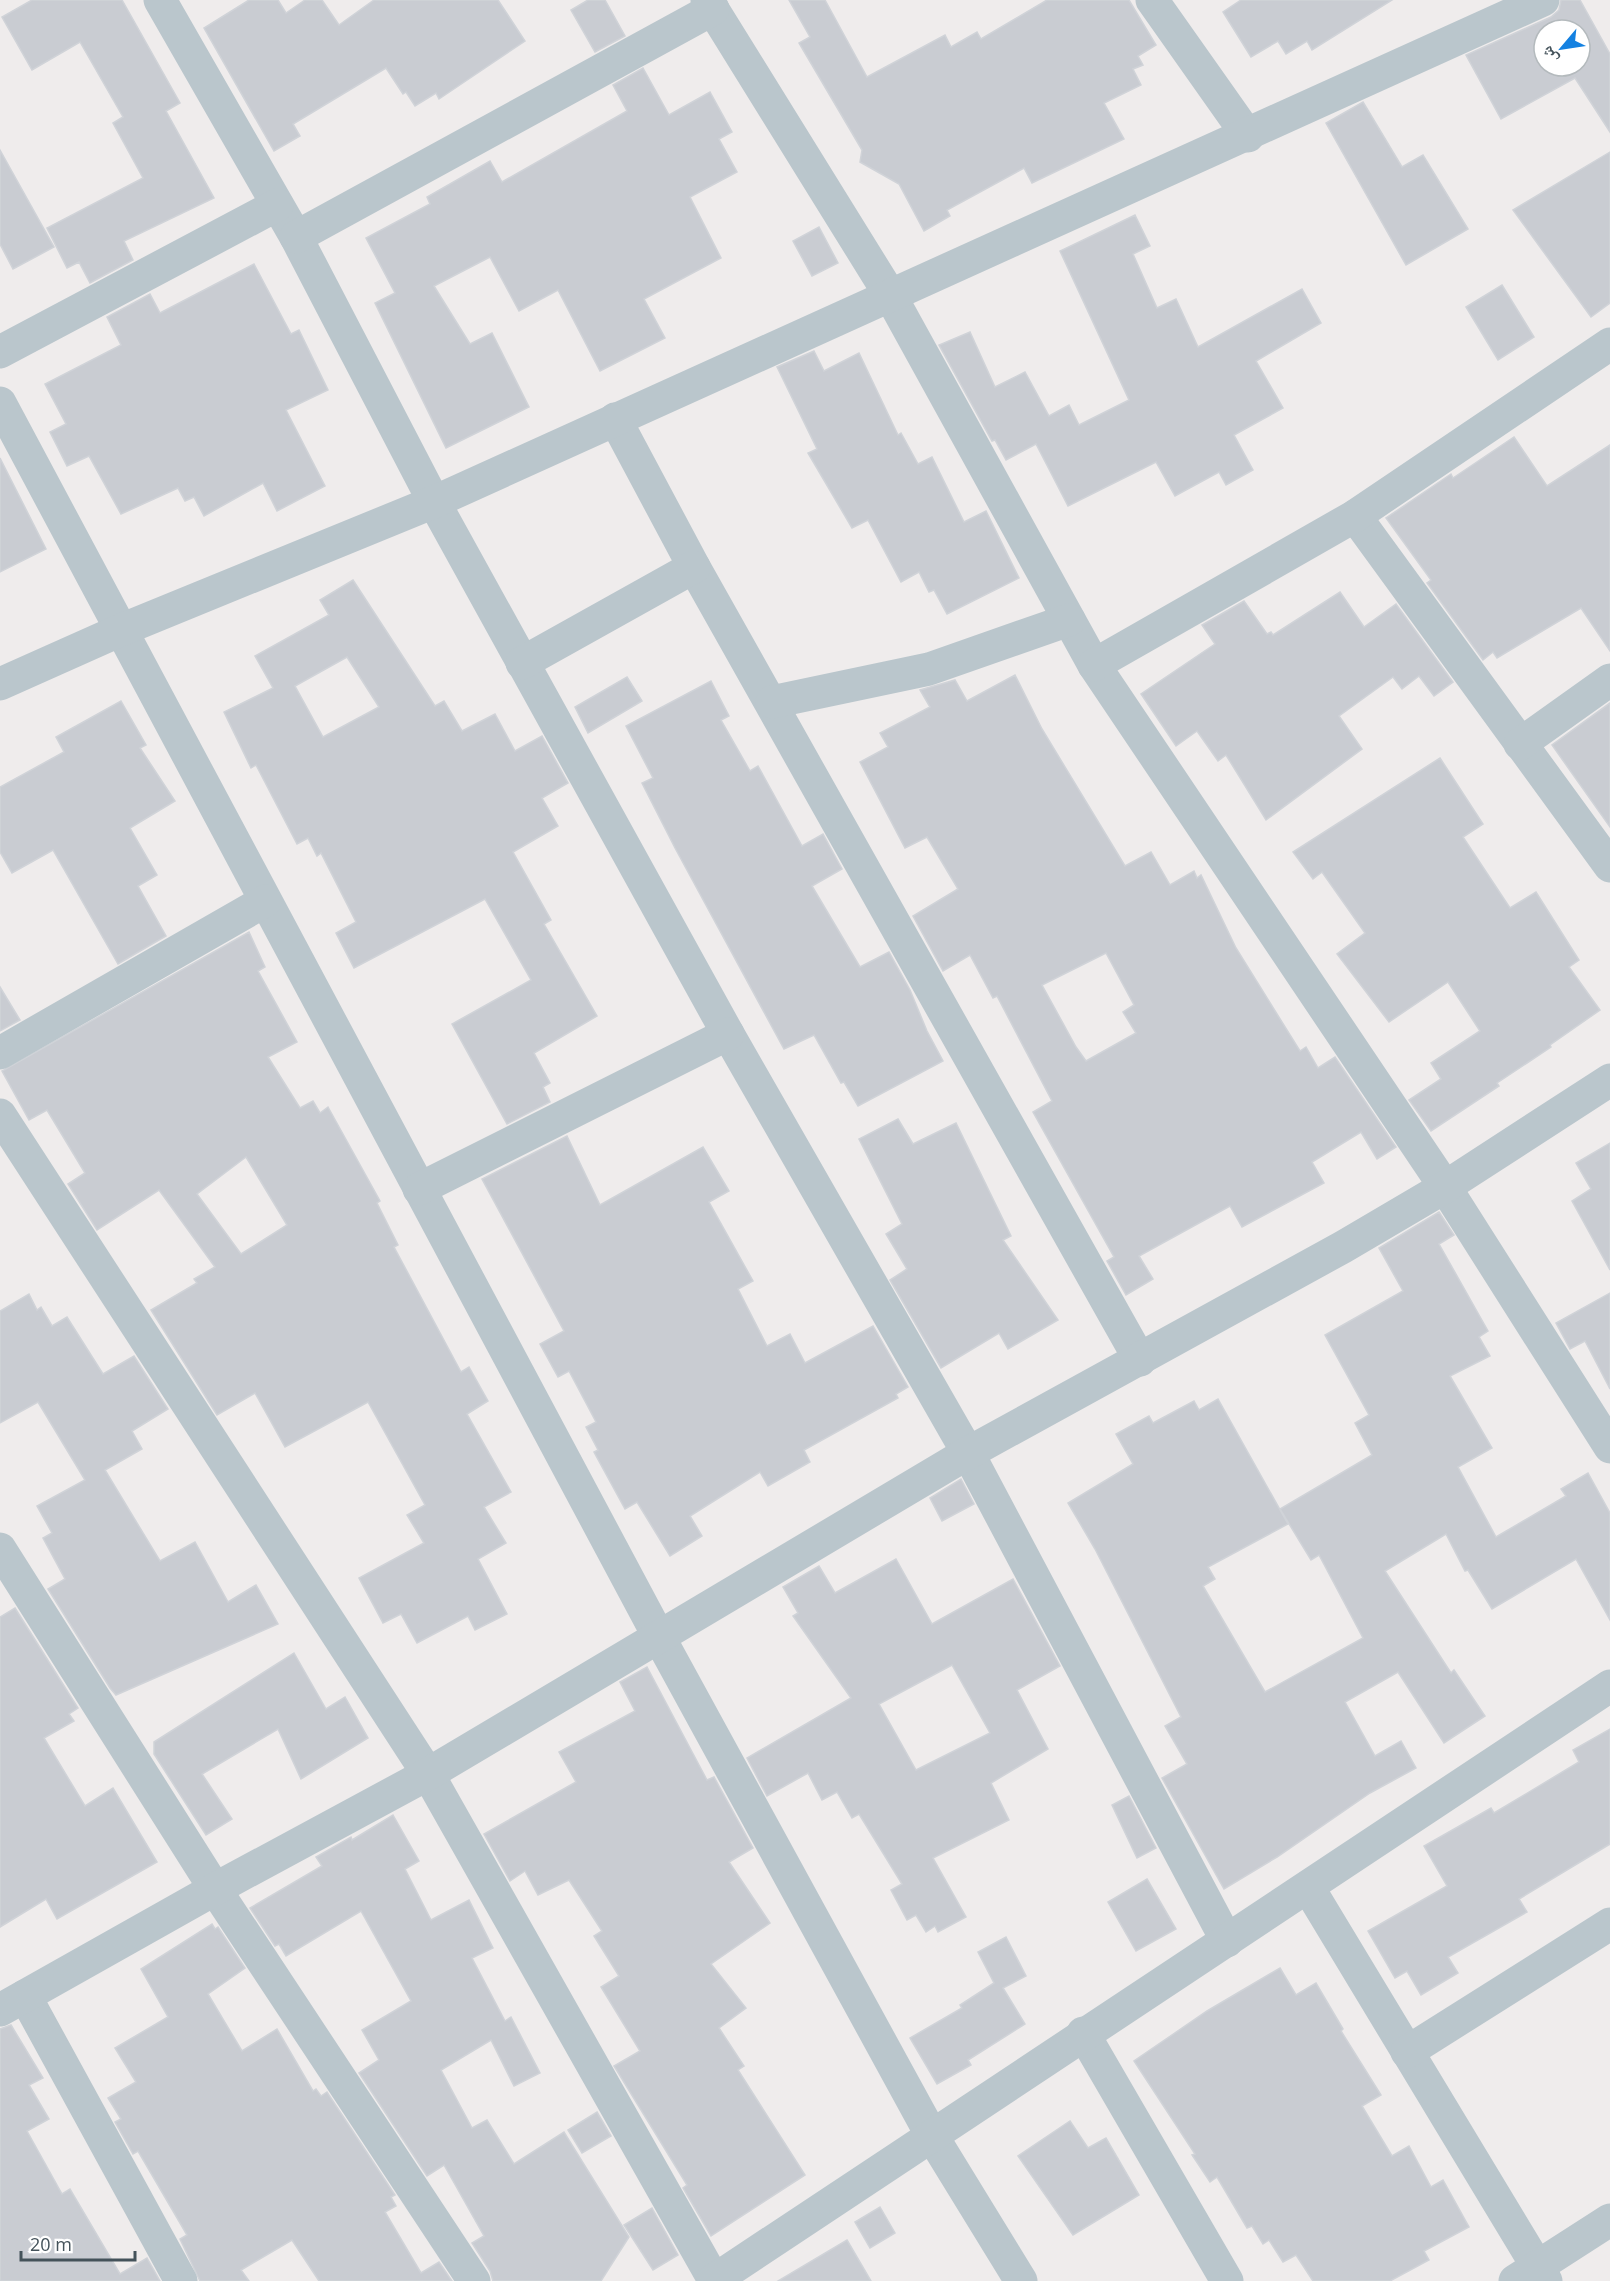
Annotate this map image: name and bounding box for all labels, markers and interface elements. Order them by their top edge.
north arrow [1532,18,1592,78]
text: ش [1535,42,1563,68]
scale bar [21,2224,135,2262]
text: 20 m [30,2232,72,2256]

